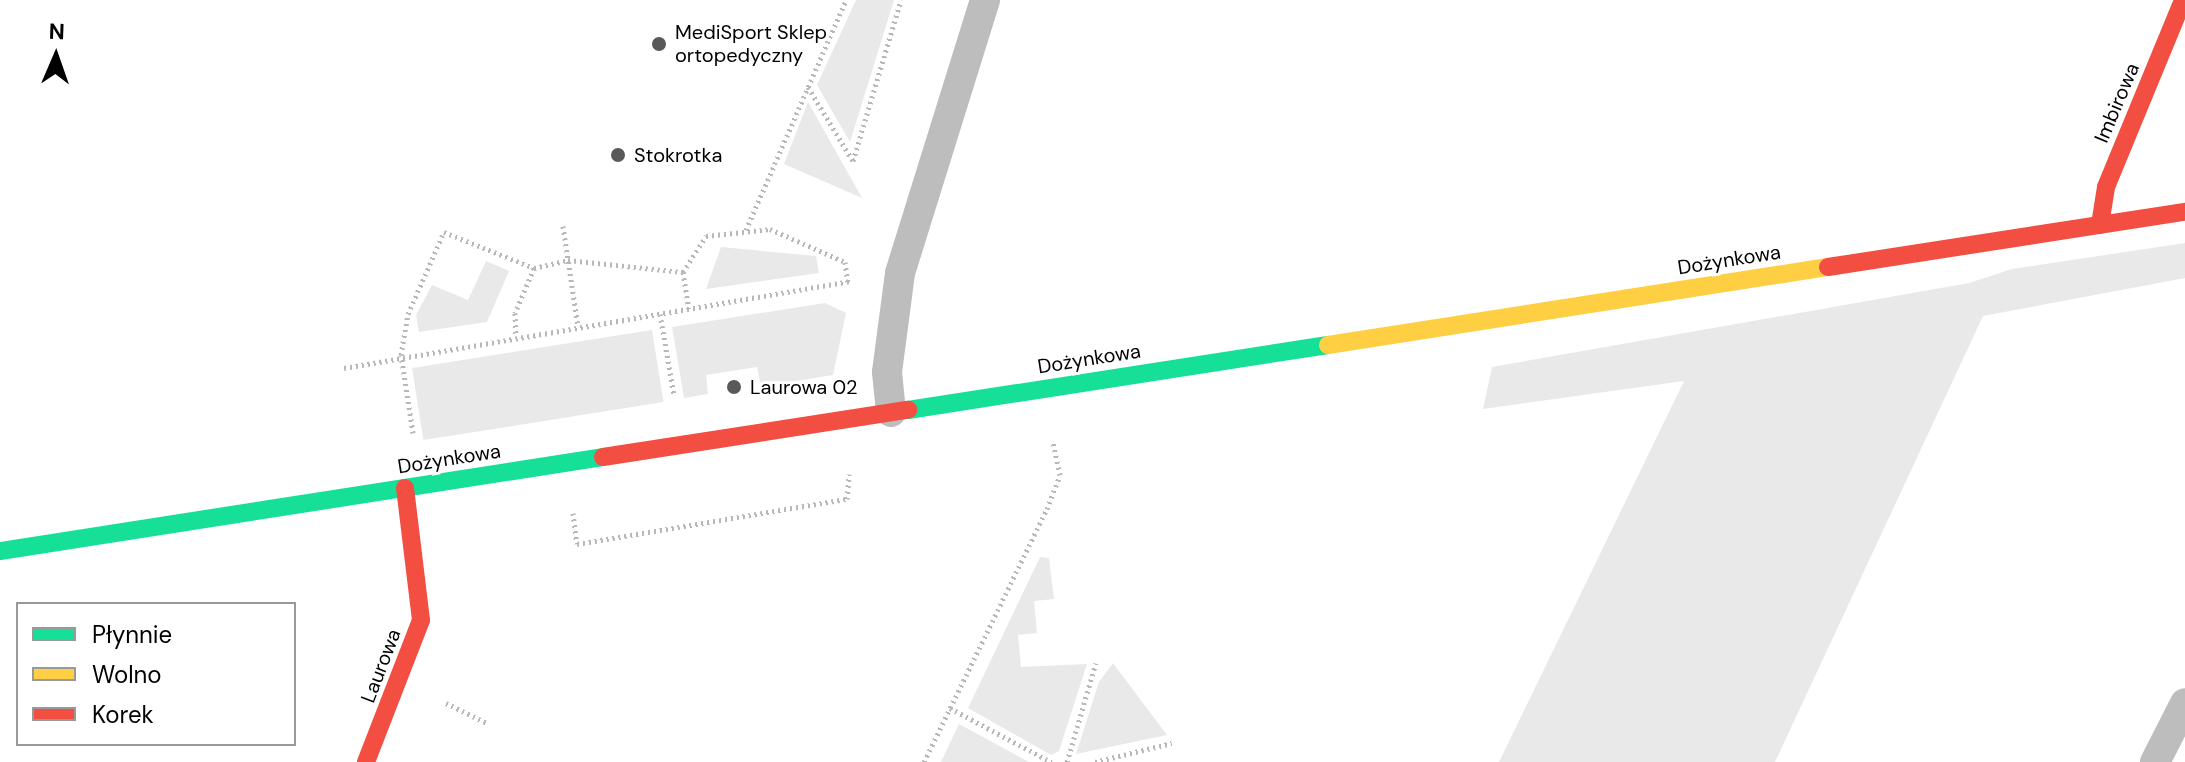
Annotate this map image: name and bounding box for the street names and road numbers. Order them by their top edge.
street label: Imbirowa [2090,60,2144,146]
street label: Dożynkowa [1676,240,1782,280]
street label: Dożynkowa [1036,339,1142,379]
street label: Dożynkowa [396,439,502,479]
street label: Laurowa [356,626,406,706]

